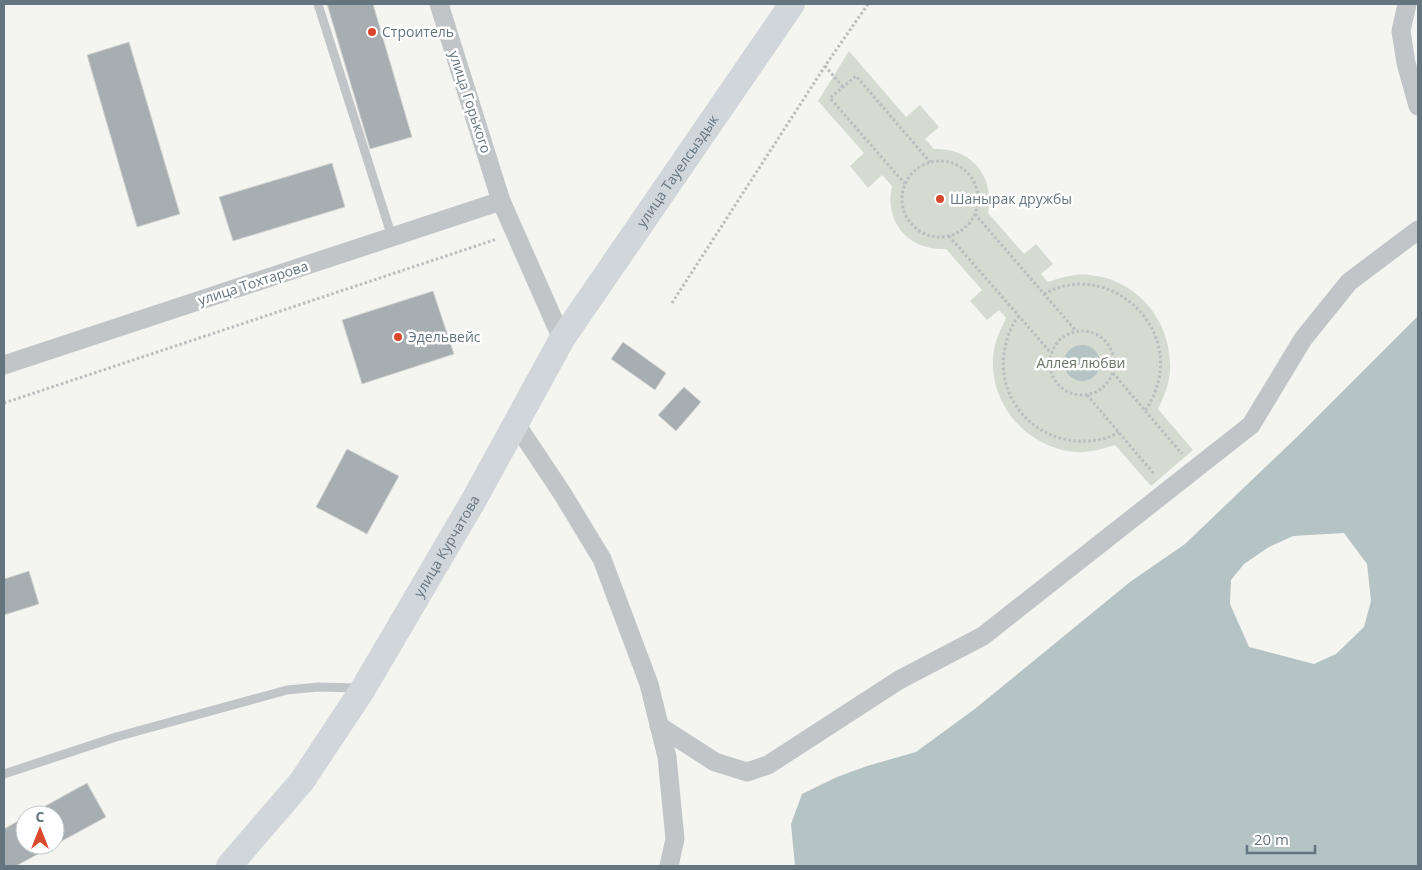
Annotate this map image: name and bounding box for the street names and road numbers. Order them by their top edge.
street label: улица Горького [445,48,496,156]
street label: улица Тауелсыздык [632,110,723,231]
street label: улица Тохтарова [195,256,310,309]
street label: улица Курчатова [409,491,484,600]

